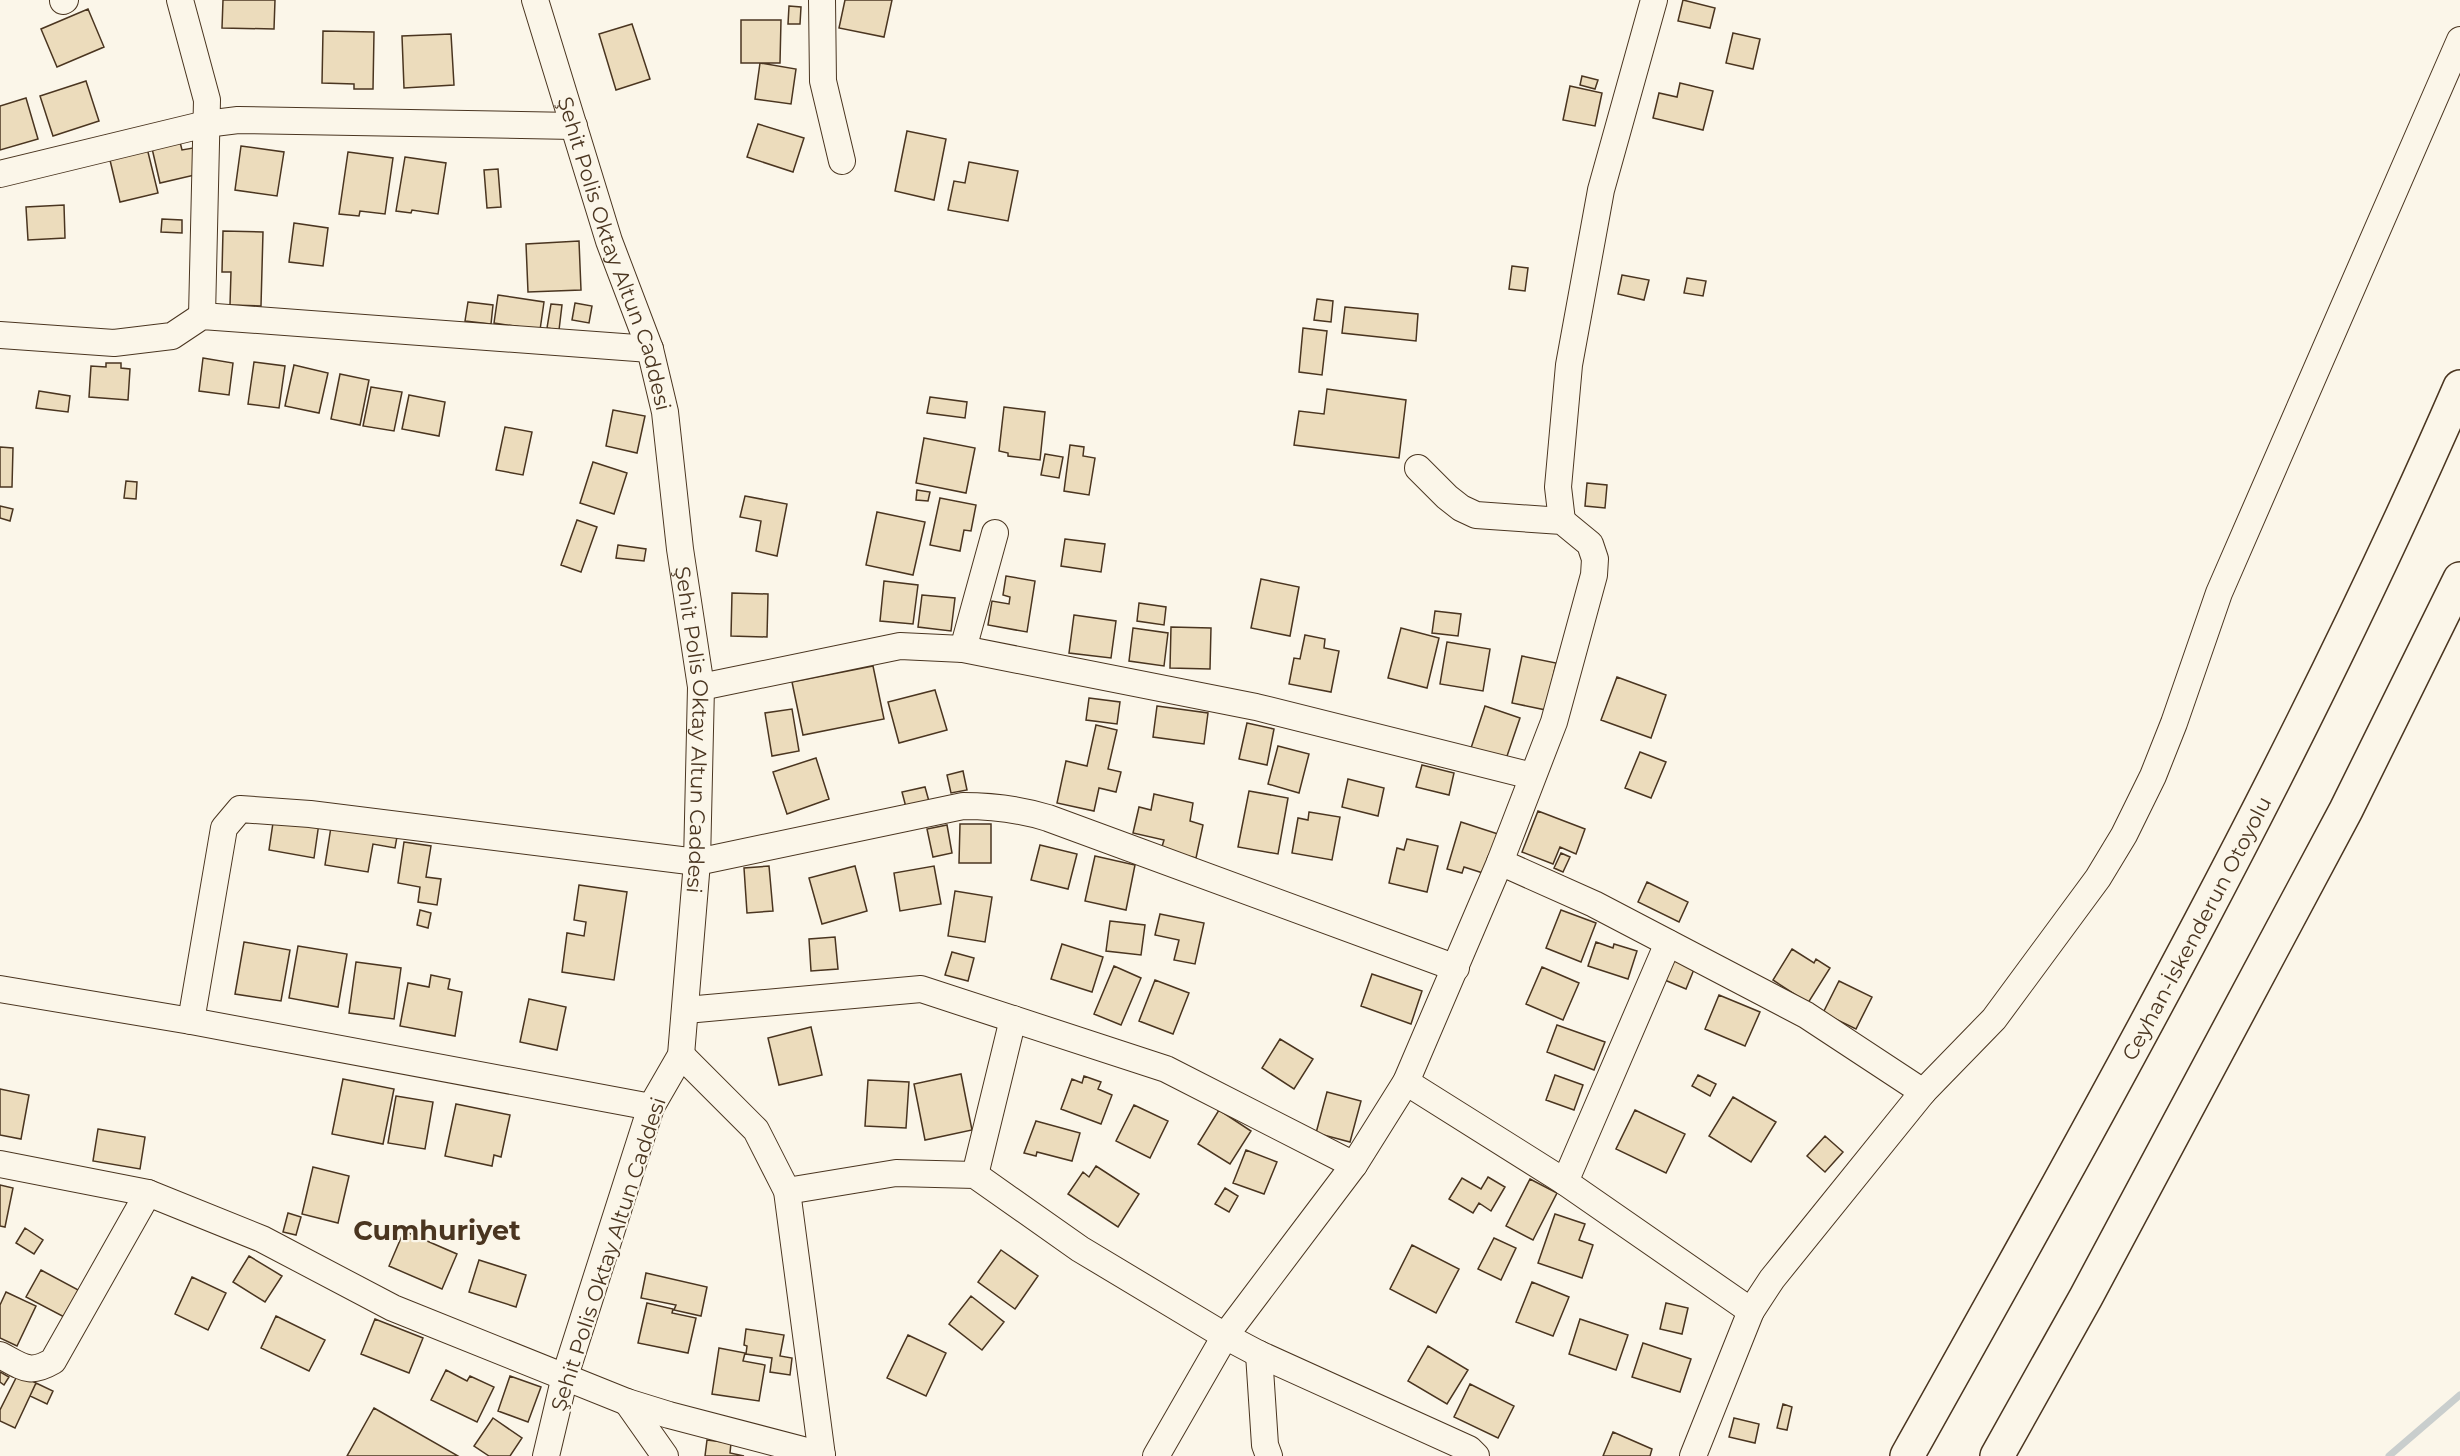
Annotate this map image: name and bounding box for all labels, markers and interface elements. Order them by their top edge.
street label: Şehit Polis Oktay Altun Caddesi [553,94,677,413]
street label: Şehit Polis Oktay Altun Caddesi [670,564,714,894]
street label: Ceyhan-İskenderun Otoyolu [2116,792,2276,1064]
street label: Şehit Polis Oktay Altun Caddesi [545,1094,671,1414]
district label: Cumhuriyet [353,1214,521,1247]

